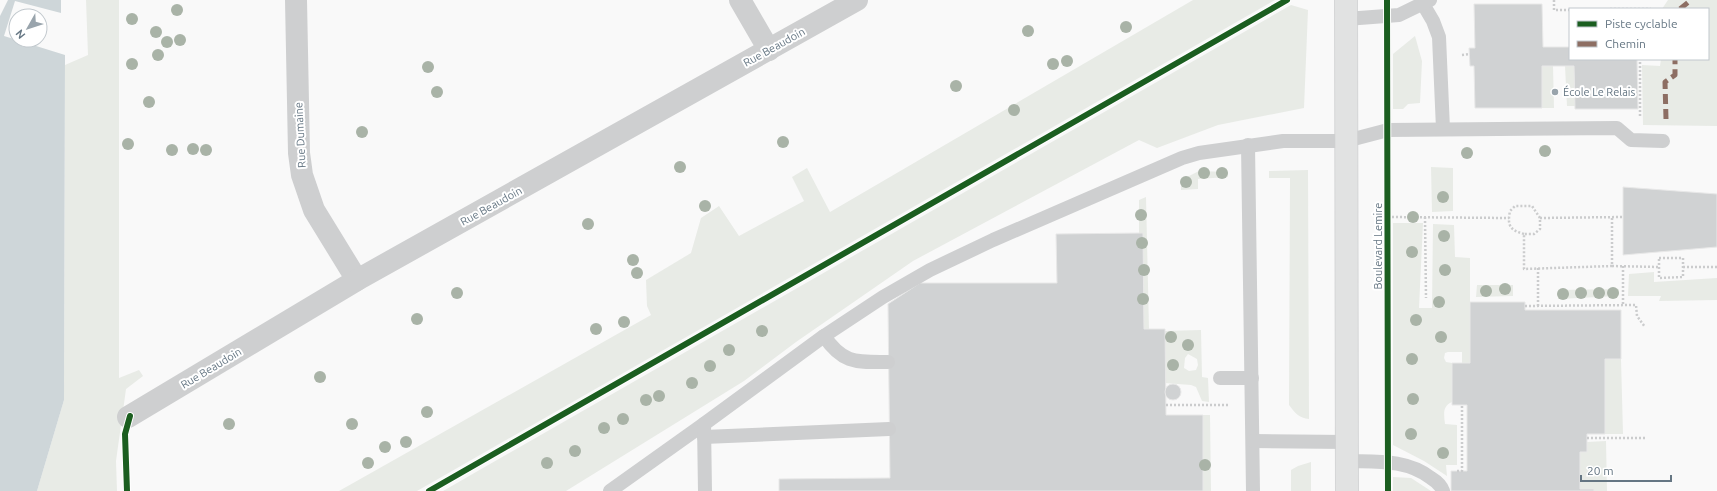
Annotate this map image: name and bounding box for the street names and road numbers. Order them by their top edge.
street label: Rue Beaudoin [741,25,807,69]
street label: Rue Dumaine [292,102,308,168]
street label: Rue Beaudoin [458,184,524,228]
street label: Boulevard Lemire [1372,203,1384,289]
street label: Rue Beaudoin [179,345,243,391]

